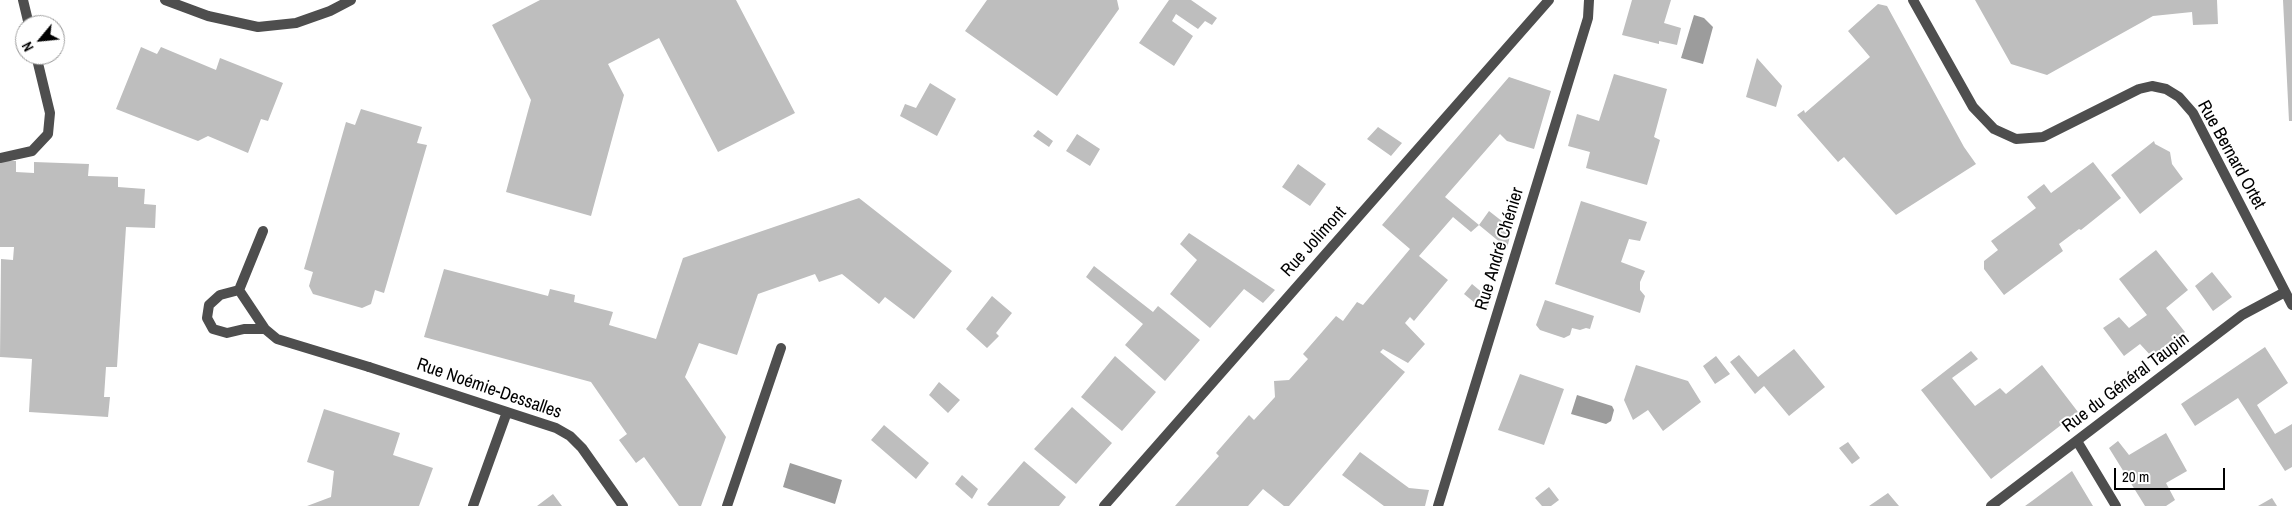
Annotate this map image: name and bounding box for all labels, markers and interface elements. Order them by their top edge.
north arrow [15,15,65,65]
text: N [18,39,38,54]
street label: Rue Bernard Ortet [2192,97,2270,213]
street label: Rue André Chénier [1471,185,1529,313]
street label: Rue Jolimont [1277,202,1351,282]
street label: Rue du Général Taupin [2058,328,2194,438]
street label: Rue Noémie-Dessalles [414,354,564,424]
scale bar [2117,458,2228,490]
text: 20 m [2122,466,2149,487]

